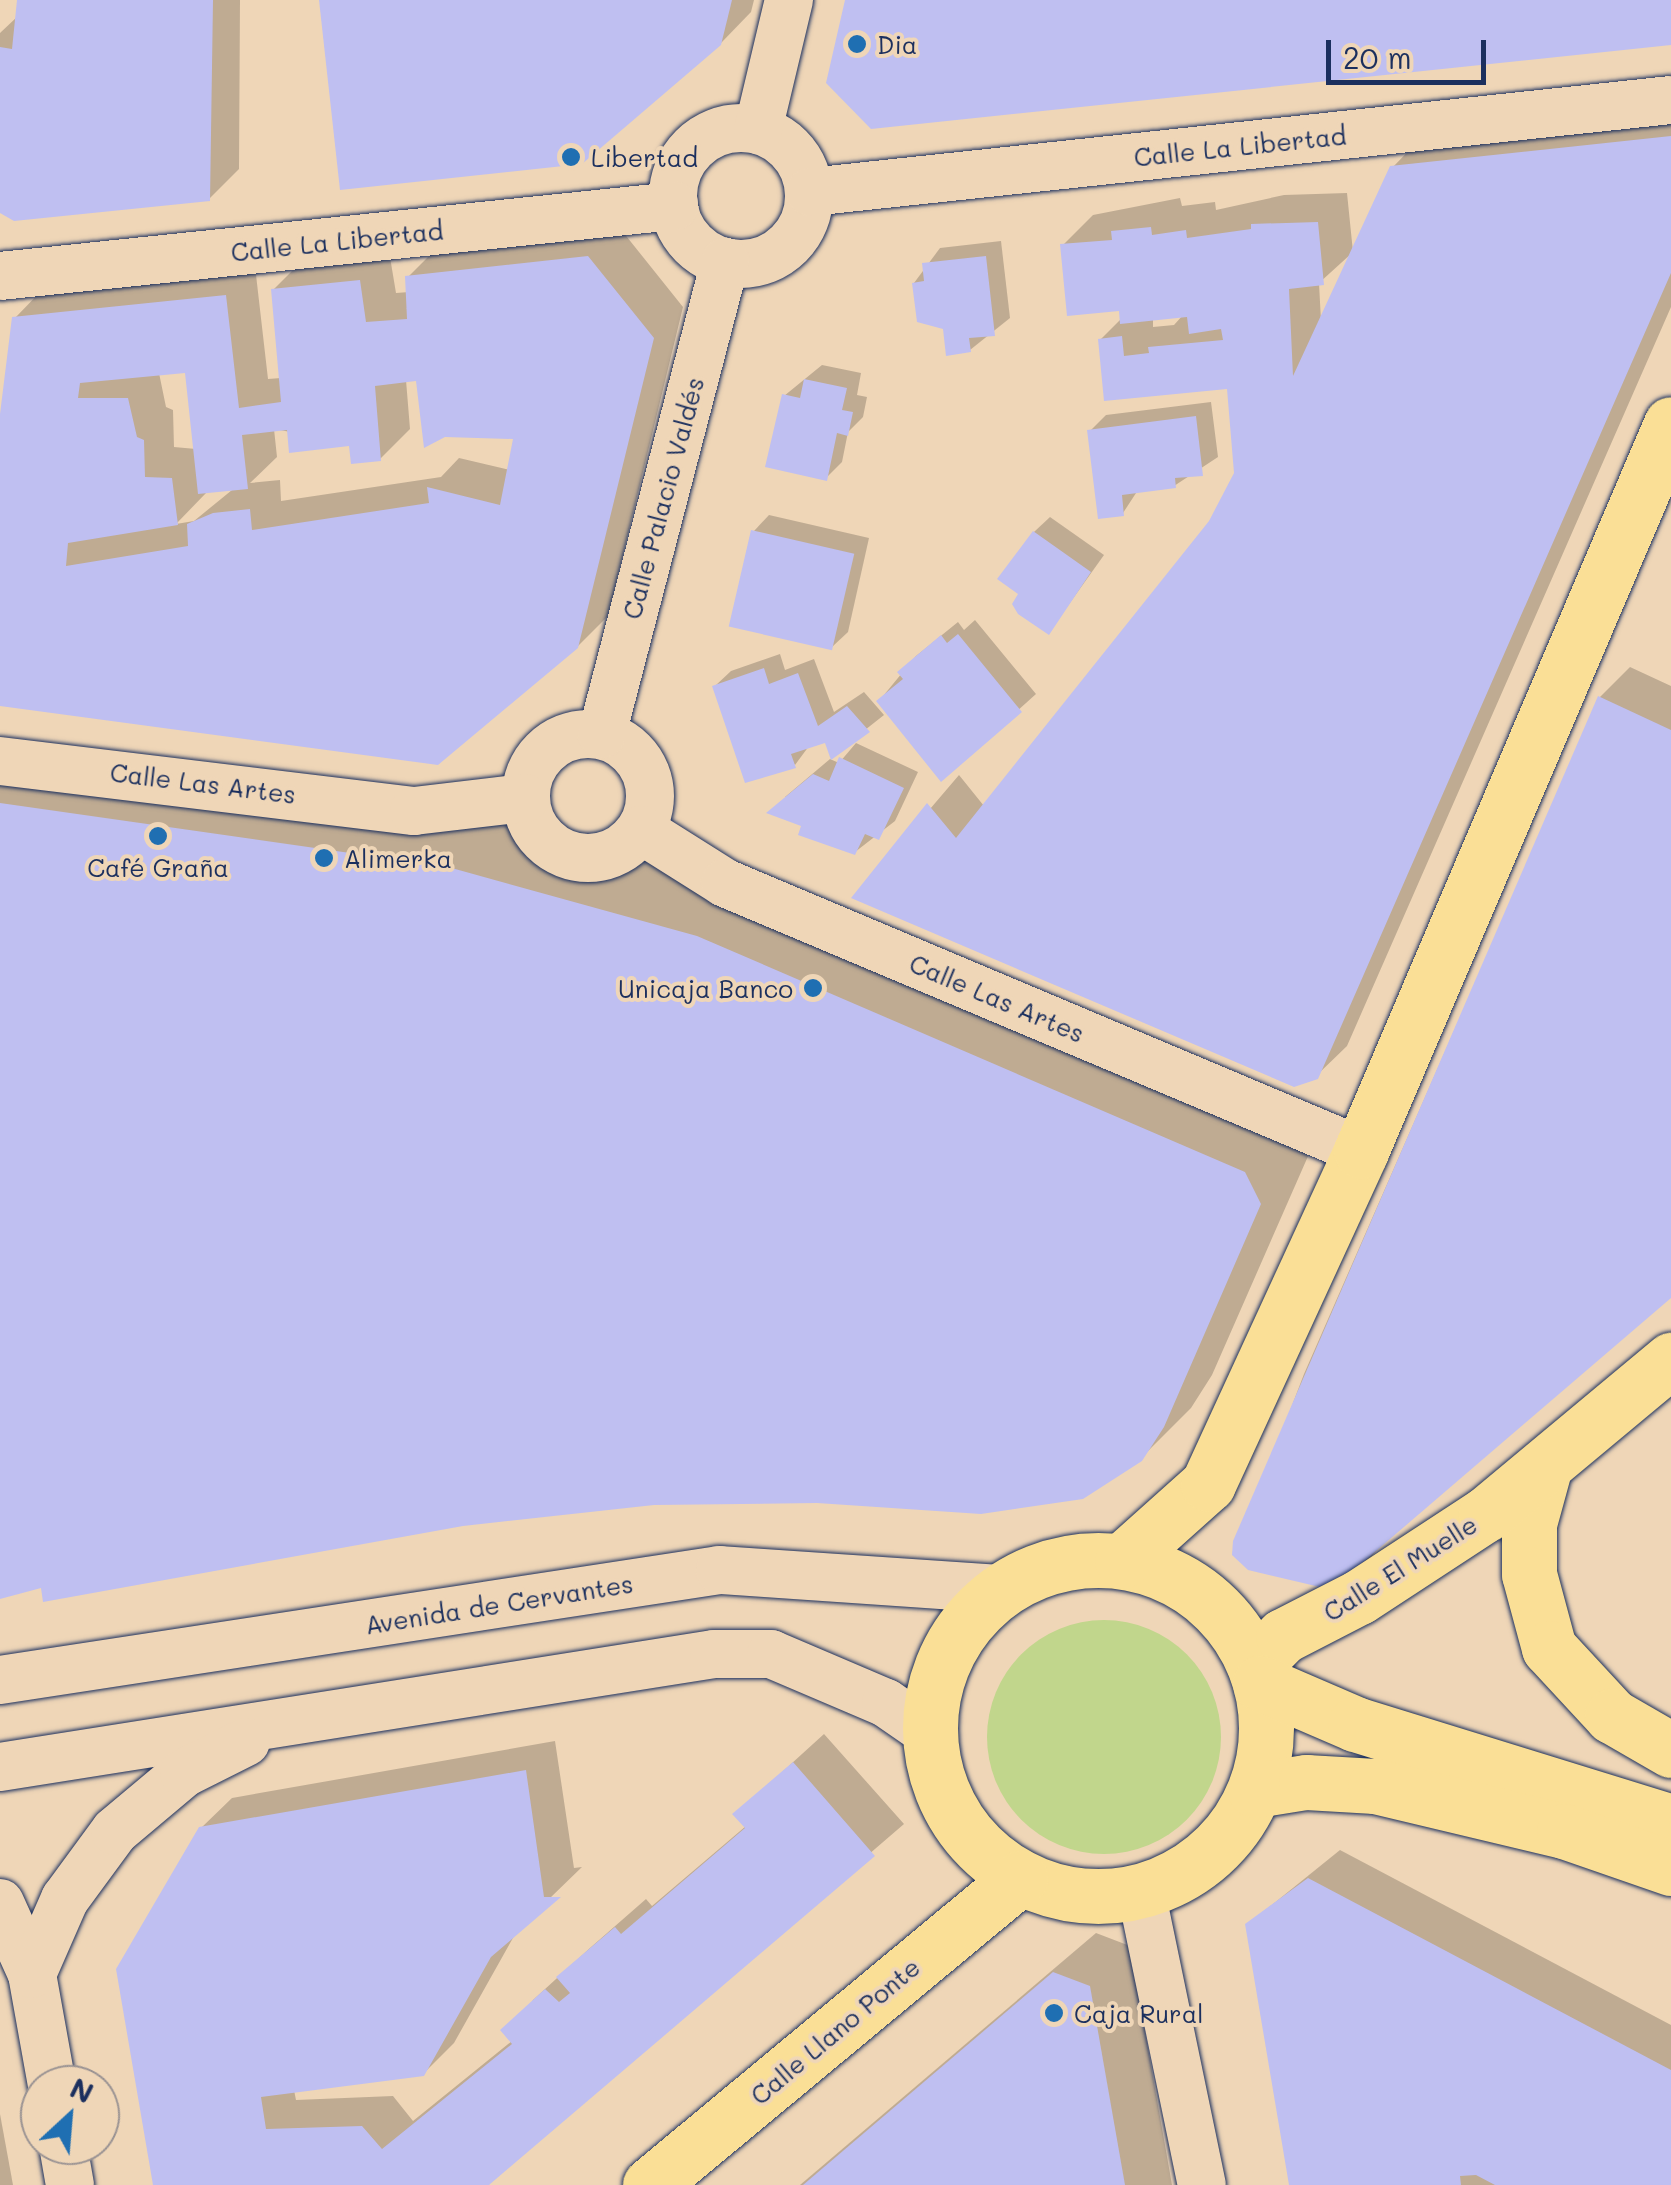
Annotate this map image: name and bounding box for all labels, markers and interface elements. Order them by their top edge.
scale bar [1331,20,1491,82]
place label: Dia [877,29,917,59]
marker: Dia [846,33,868,55]
text: 20 m [1343,37,1412,77]
street label: Calle La Libertad [1132,120,1348,172]
place label: Libertad [591,142,698,172]
marker: Libertad [560,146,582,168]
street label: Calle La Libertad [229,215,445,267]
street label: Calle Palacio Valdés [616,374,710,622]
street label: Calle Las Artes [108,757,298,809]
marker: Café Graña [147,825,169,847]
place label: Alimerka [344,843,452,873]
marker: Alimerka [313,847,335,869]
place label: Café Graña [87,852,229,882]
street label: Calle Las Artes [905,948,1089,1048]
place label: Unicaja Banco [618,973,793,1003]
marker: Unicaja Banco [802,977,824,999]
street label: Calle El Muelle [1318,1509,1482,1627]
street label: Avenida de Cervantes [363,1568,635,1640]
street label: Calle Llano Ponte [744,1952,926,2110]
place label: Caja Rural [1074,1998,1203,2028]
marker: Caja Rural [1043,2002,1065,2024]
north arrow [20,2065,120,2165]
text: N [65,2069,100,2111]

